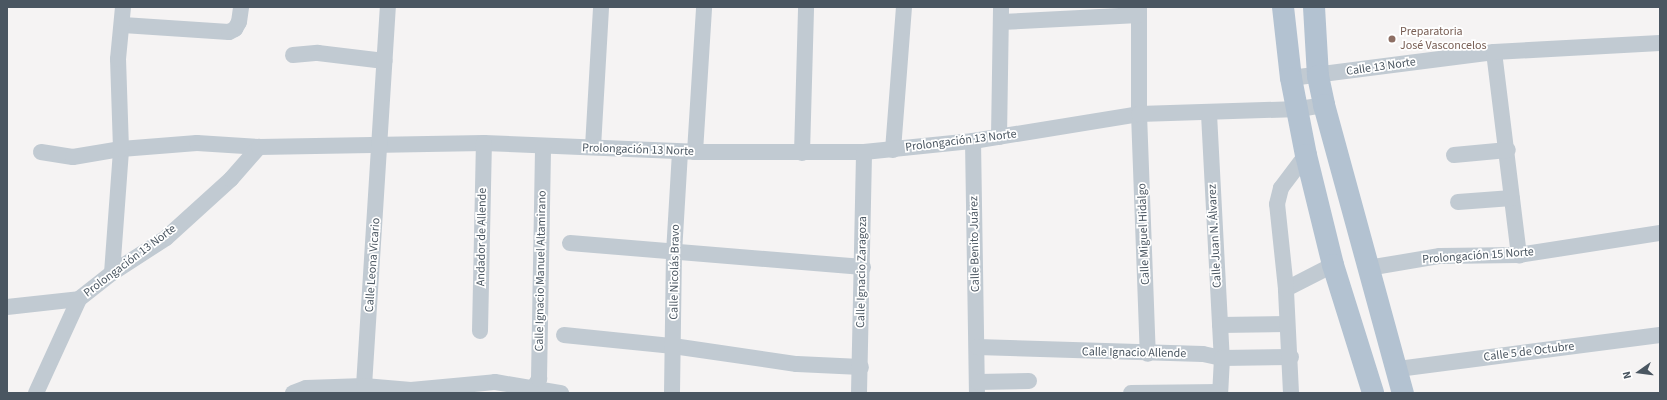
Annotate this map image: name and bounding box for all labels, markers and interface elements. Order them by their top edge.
place label: Preparatoria José Vasconcelos [1400,25,1487,53]
marker: Preparatoria José Vasconcelos [1387,34,1397,44]
street label: Calle 13 Norte [1345,55,1417,79]
street label: Prolongación 13 Norte [905,127,1017,155]
street label: Prolongación 13 Norte [582,141,694,159]
street label: Calle Miguel Hidalgo [1135,183,1153,285]
street label: Calle Juan N. Álvarez [1205,184,1225,288]
street label: Andador de Allende [474,188,490,286]
street label: Calle Ignacio Manuel Altamirano [532,190,550,352]
street label: Calle Benito Juárez [967,196,983,292]
street label: Calle Ignacio Zaragoza [854,216,870,328]
street label: Calle Leona Vicario [363,217,383,313]
street label: Prolongación 13 Norte [81,222,179,300]
street label: Calle Nicolás Bravo [667,224,683,320]
street label: Prolongación 15 Norte [1422,245,1534,267]
street label: Calle 5 de Octubre [1483,339,1575,365]
street label: Calle Ignacio Allende [1082,345,1186,361]
north arrow [1619,352,1659,392]
text: N [1619,370,1635,380]

